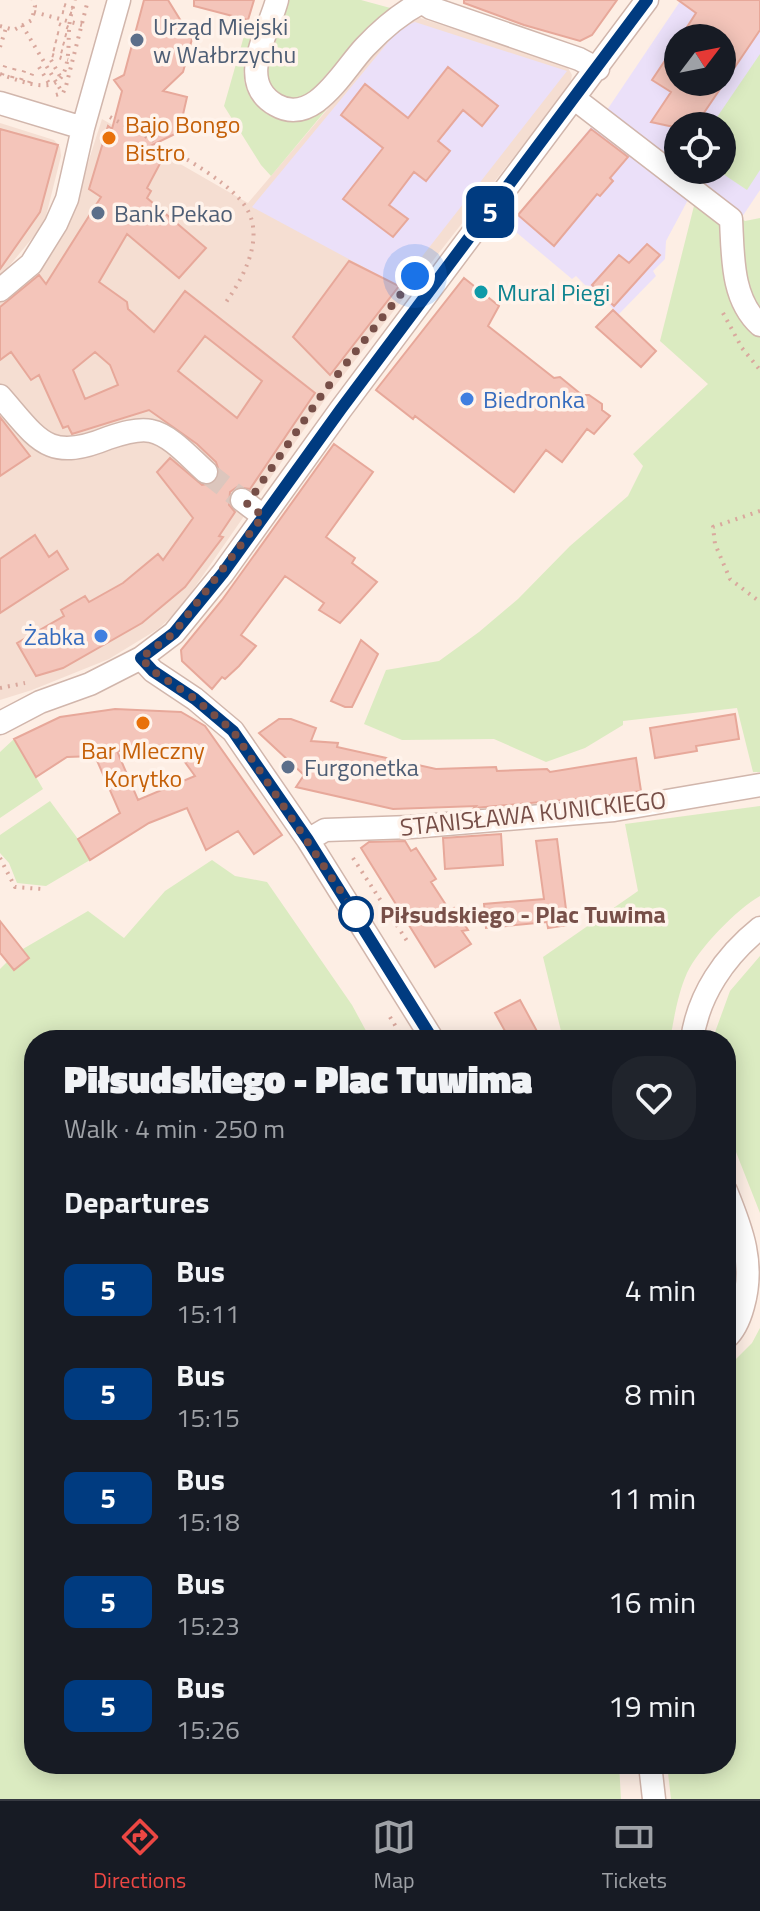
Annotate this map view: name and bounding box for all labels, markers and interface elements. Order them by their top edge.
place label: Urząd Miejski w Wałbrzychu [153,8,296,72]
north arrow [664,24,736,96]
map controls [664,24,736,184]
marker: Urząd Miejski w Wałbrzychu [128,31,146,49]
place label: Bajo Bongo Bistro [125,106,240,170]
button: locate [664,112,736,184]
marker: Bajo Bongo Bistro [100,129,118,147]
line badge: 5 [464,186,516,238]
text: 5 [482,190,498,233]
place label: Bank Pekao [114,195,233,231]
marker: Bank Pekao [89,204,107,222]
your location [395,256,435,296]
place label: Mural Piegi [497,274,610,310]
marker: Mural Piegi [472,283,490,301]
place label: Biedronka [483,381,585,417]
marker: Biedronka [458,390,476,408]
place label: Żabka [24,618,85,654]
marker: Żabka [92,627,110,645]
marker: Bar Mleczny Korytko [134,714,152,732]
place label: Bar Mleczny Korytko [81,732,205,796]
place label: Furgonetka [304,749,419,785]
marker: Furgonetka [279,758,297,776]
street label: STANISŁAWA KUNICKIEGO [398,781,668,845]
place label: Piłsudskiego - Plac Tuwima [380,896,666,932]
marker: Piłsudskiego - Plac Tuwima [339,897,373,931]
text: Piłsudskiego - Plac Tuwima [64,1050,532,1108]
button: heart [612,1056,696,1140]
text: Walk · 4 min · 250 m [64,1109,285,1148]
text: Departures [64,1179,209,1225]
text: Bus [176,1248,225,1294]
text: 4 min [625,1267,696,1313]
text: 5 [100,1268,116,1311]
text: 15:11 [176,1294,240,1333]
text: Bus [176,1352,225,1398]
text: 8 min [625,1371,696,1417]
text: 5 [100,1372,116,1415]
text: 15:15 [176,1398,240,1437]
text: Bus [176,1456,225,1502]
text: 11 min [608,1475,696,1521]
text: 5 [100,1476,116,1519]
text: 15:18 [176,1502,240,1541]
text: Bus [176,1560,225,1606]
text: 16 min [608,1579,696,1625]
text: 5 [100,1580,116,1623]
text: 15:23 [176,1606,240,1645]
text: Bus [176,1664,225,1710]
text: 19 min [608,1683,696,1729]
text: 5 [100,1684,116,1727]
text: 15:26 [176,1710,240,1749]
tab: Directions [93,1815,186,1897]
tab: Map [372,1815,416,1897]
tab: Tickets [602,1815,667,1897]

